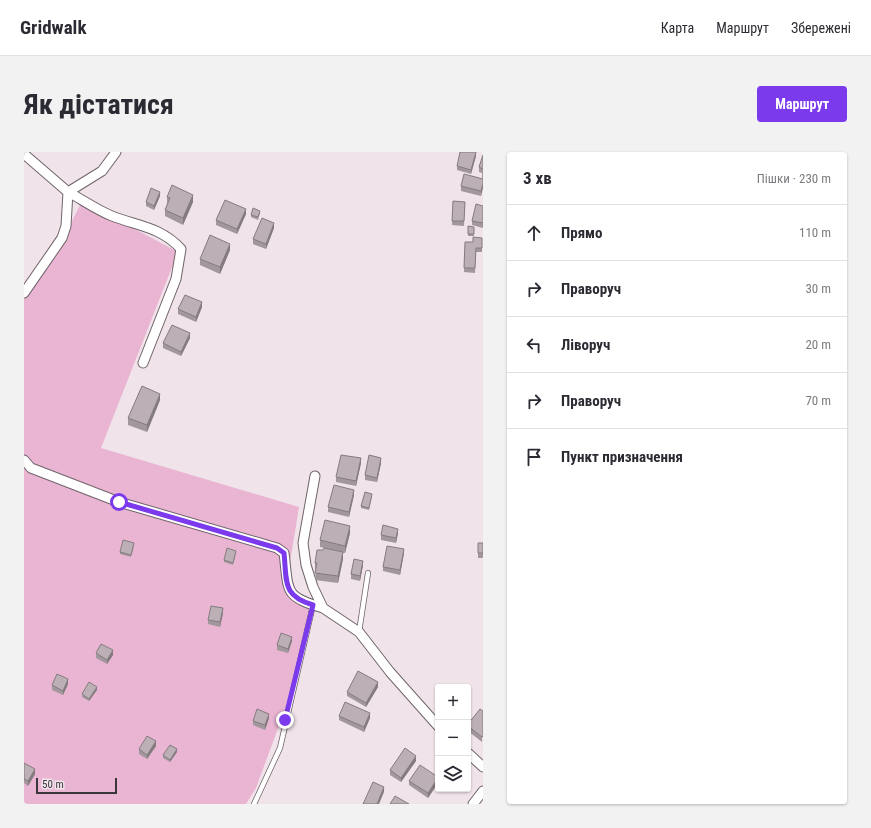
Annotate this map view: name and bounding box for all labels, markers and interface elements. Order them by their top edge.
text: Gridwalk [20,16,86,39]
text: Карта [661,20,694,36]
text: Маршрут [716,20,769,36]
text: Збережені [791,20,851,36]
button: Маршрут [757,86,847,122]
text: Як дістатися [24,88,174,121]
text: 3 хв [523,168,552,188]
text: Пішки · 230 m [757,171,831,186]
icon: ahead [523,222,545,244]
text: Прямо [561,224,602,242]
text: 110 m [799,225,831,240]
icon: right [523,278,545,300]
text: Праворуч [561,280,621,298]
text: 30 m [805,281,831,296]
icon: left [523,334,545,356]
text: Ліворуч [561,336,610,354]
text: 20 m [805,337,831,352]
icon: right [523,390,545,412]
text: Праворуч [561,392,621,410]
text: 70 m [805,393,831,408]
icon: arrive [523,446,545,468]
text: Пункт призначення [561,448,683,466]
route start [110,493,128,511]
map controls [435,684,471,792]
button: + [435,684,471,720]
route end [276,711,294,729]
button: − [435,720,471,756]
button: layers [435,756,471,792]
scale bar [36,776,117,795]
text: 50 m [42,778,64,791]

